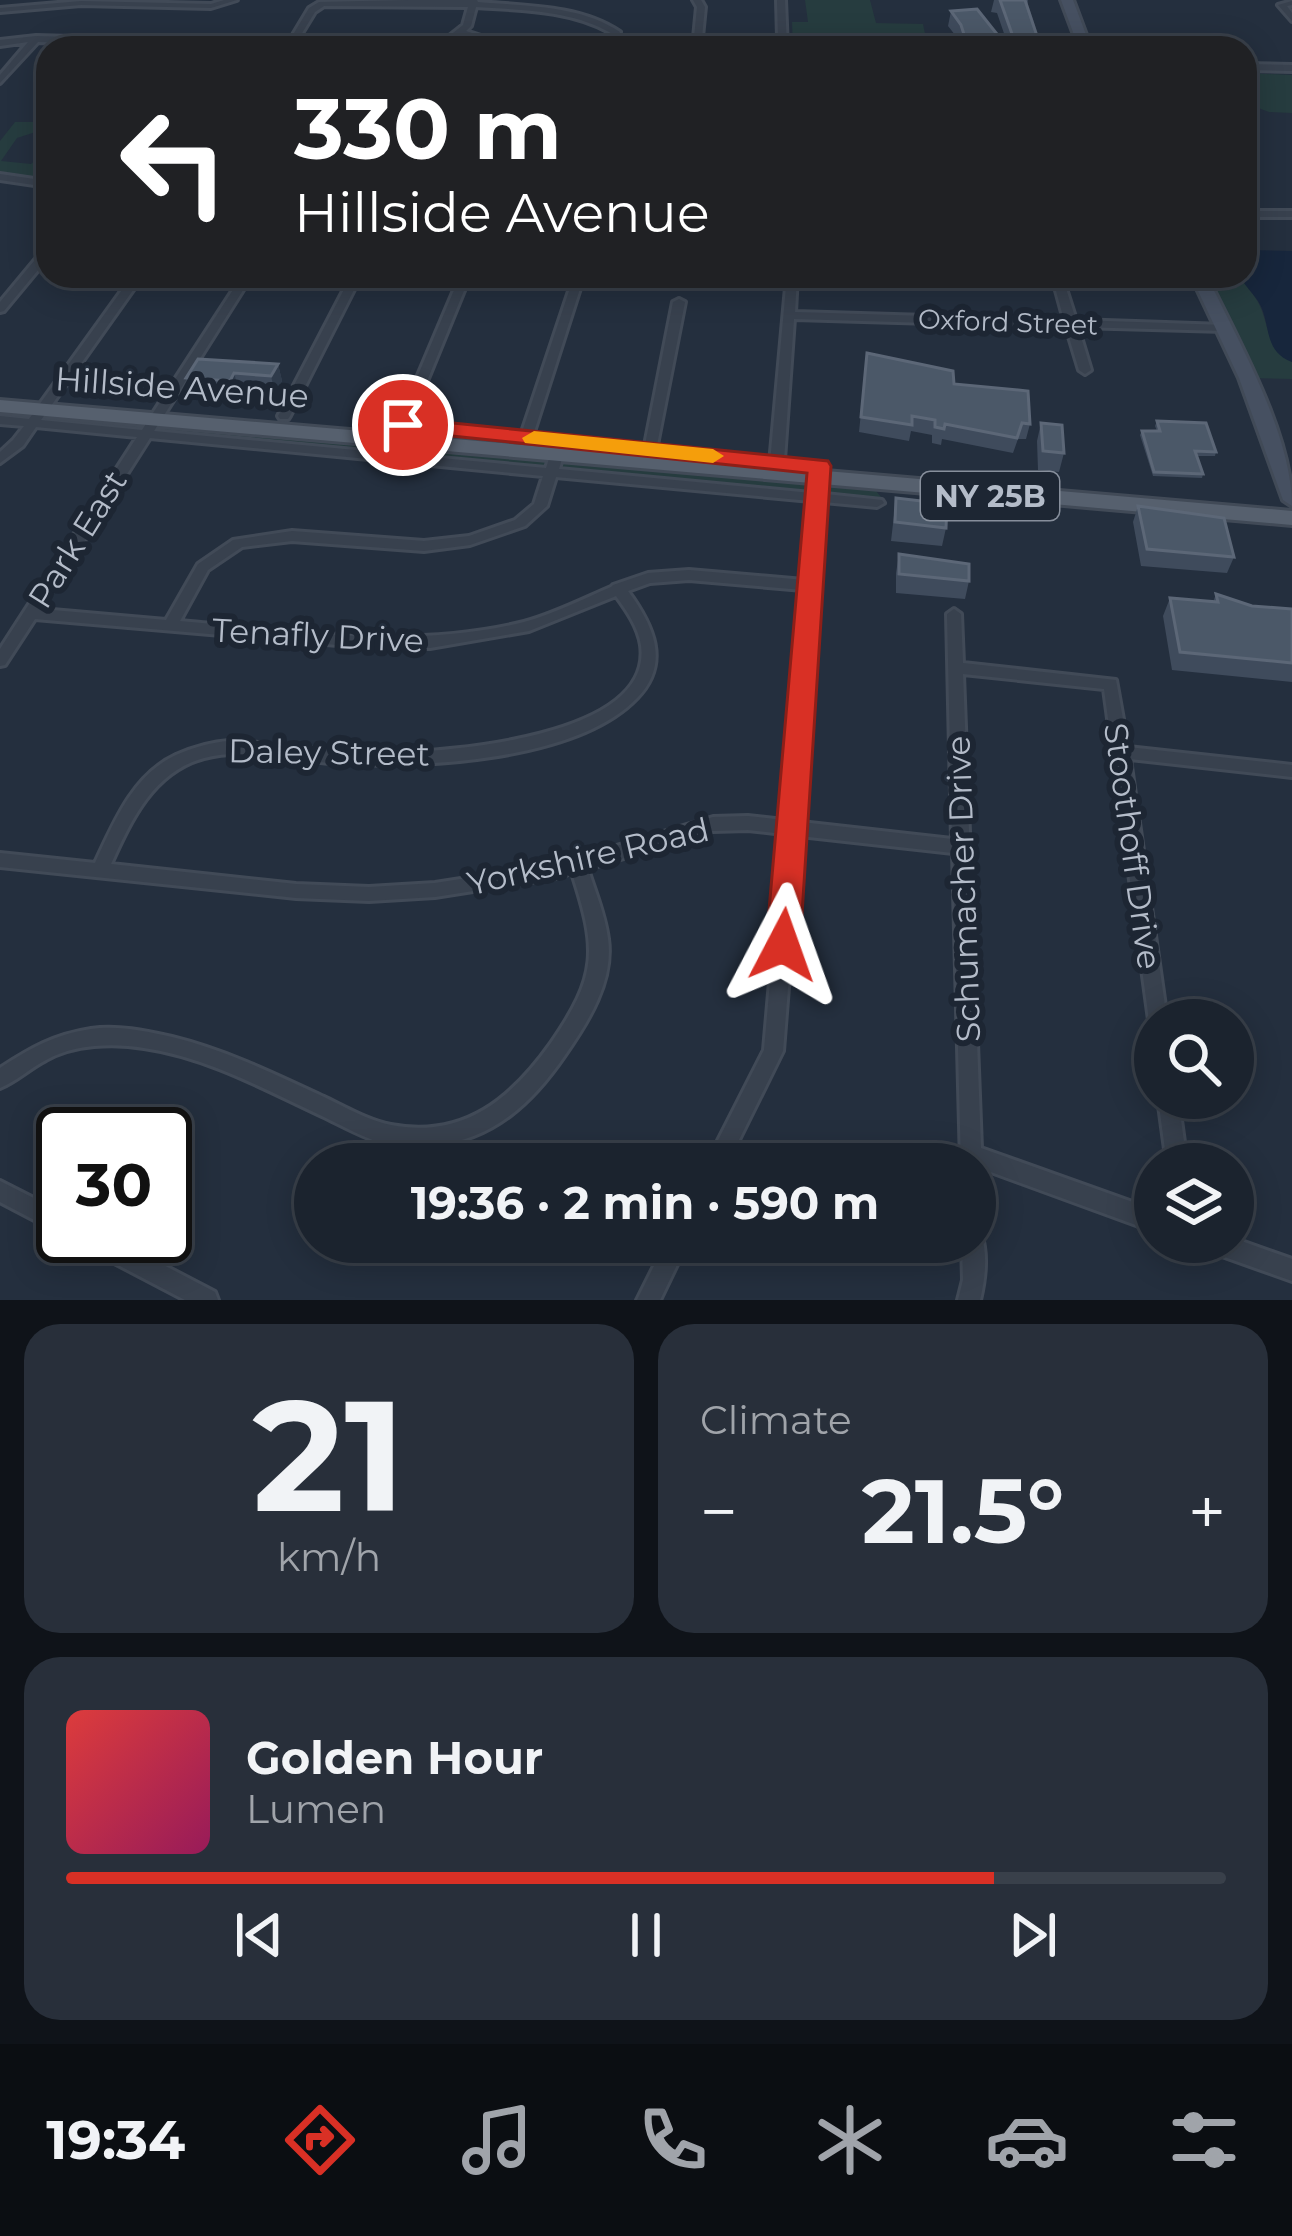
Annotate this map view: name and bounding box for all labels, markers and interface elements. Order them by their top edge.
text: 330 m [294,78,562,180]
icon: left [96,84,252,240]
text: Hillside Avenue [294,180,710,246]
street label: Oxford Street [917,302,1099,342]
street label: Hillside Avenue [54,358,310,416]
pin [352,374,454,476]
icon: arrive [370,392,436,458]
street label: Park East [19,463,135,615]
road number: NY 25B [921,472,1059,520]
street label: Tenafly Drive [211,609,425,661]
street label: Stoothoff Drive [1096,720,1170,972]
street label: Daley Street [228,730,430,774]
street label: Schumacher Drive [938,735,988,1043]
street label: Yorkshire Road [463,809,713,903]
position arrow [720,882,846,1008]
map controls [1134,999,1254,1263]
button: search [1134,999,1254,1119]
speed limit sign: 30 [36,1107,192,1263]
button: layers [1134,1143,1254,1263]
text: 19:36 · 2 min · 590 m [411,1175,879,1230]
text: 21 [252,1360,406,1550]
text: Climate [700,1396,852,1444]
text: 21.5° [862,1456,1064,1566]
text: − [700,1471,738,1552]
text: + [1188,1471,1226,1552]
text: km/h [277,1533,381,1581]
text: Golden Hour [246,1730,543,1785]
text: Lumen [246,1785,386,1833]
icon: previous [226,1902,292,1968]
icon: pause [613,1902,679,1968]
icon: next [1000,1902,1066,1968]
icon: directions [278,2098,362,2182]
icon: music [455,2098,539,2182]
icon: phone [631,2098,715,2182]
icon: climate [808,2098,892,2182]
icon: car [985,2098,1069,2182]
icon: filters [1162,2098,1246,2182]
text: 19:34 [46,2107,185,2173]

